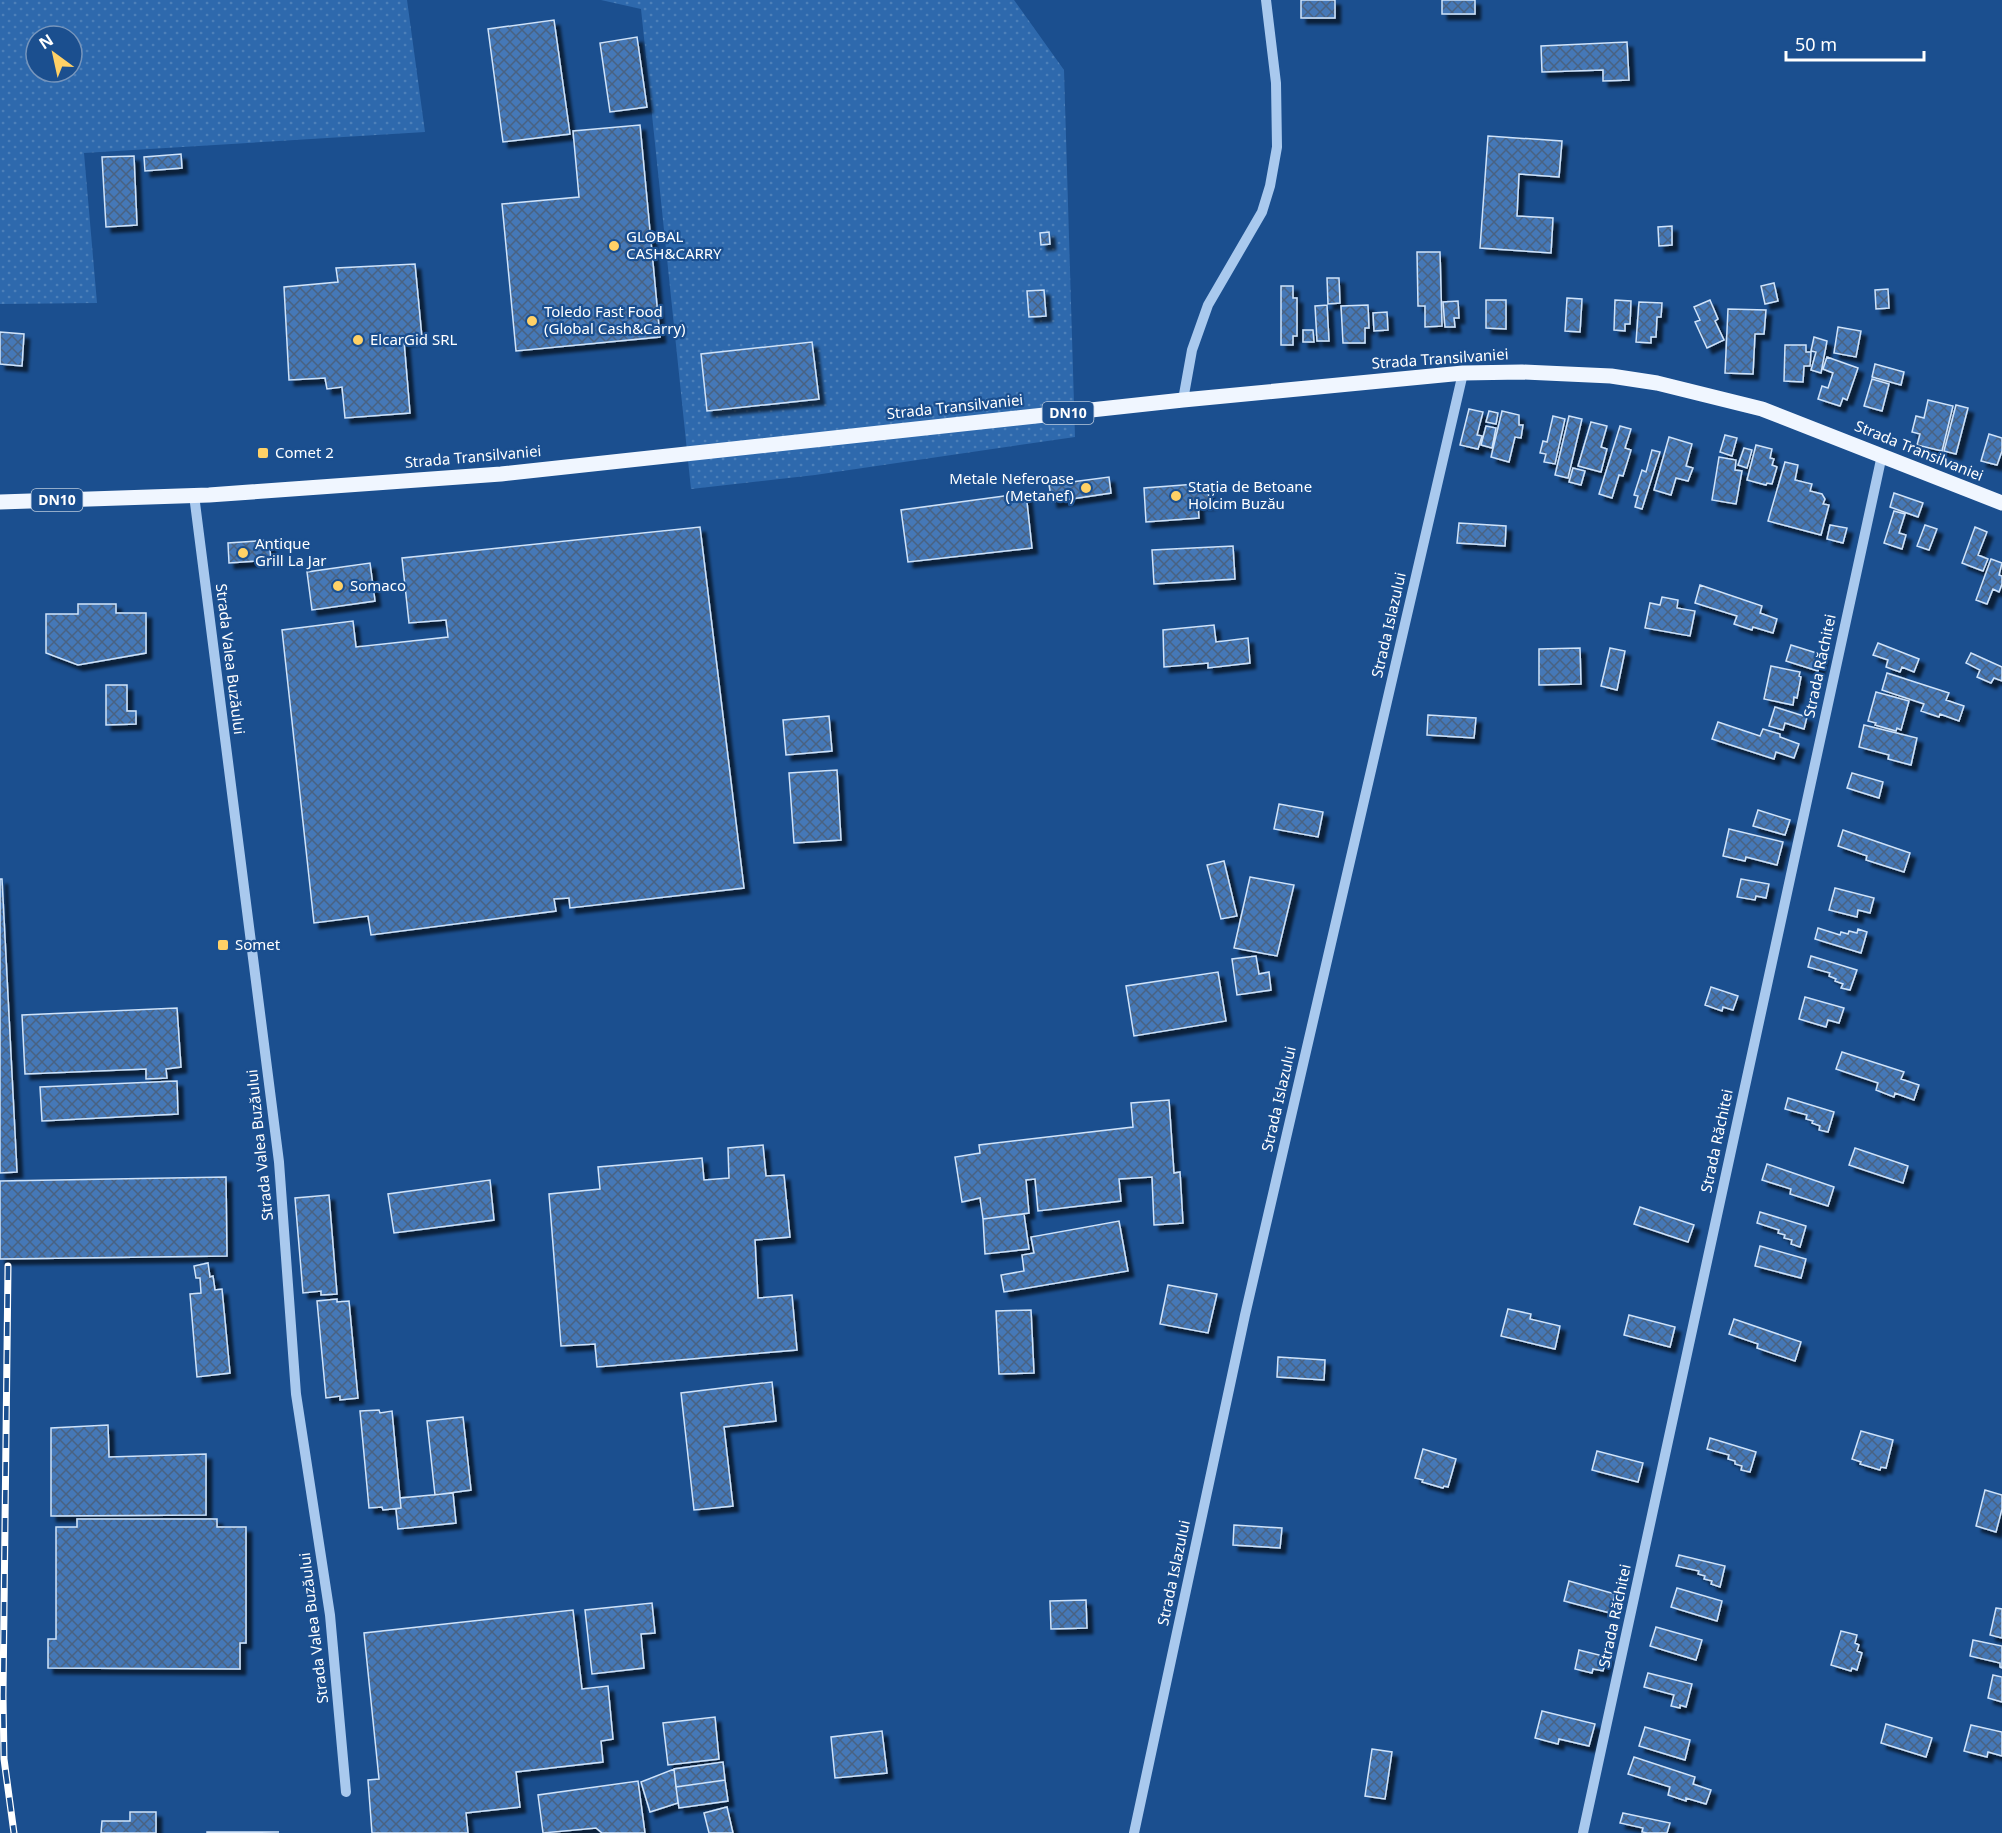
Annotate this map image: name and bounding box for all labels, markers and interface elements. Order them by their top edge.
north arrow [24,24,84,84]
scale bar [1786,24,1924,62]
text: N [34,29,57,54]
text: 50 m [1795,32,1837,56]
place label: GLOBAL CASH&CARRY [626,226,722,263]
marker: GLOBAL CASH&CARRY [607,239,621,253]
place label: Toledo Fast Food (Global Cash&Carry) [544,301,686,338]
marker: Toledo Fast Food (Global Cash&Carry) [525,314,539,328]
place label: ElcarGid SRL [370,329,458,349]
marker: ElcarGid SRL [351,333,365,347]
street label: Strada Transilvaniei [1371,343,1509,373]
street label: Strada Transilvaniei [886,389,1024,423]
road number: DN10 [1042,402,1094,424]
street label: Strada Transilvaniei [1852,415,1987,485]
street label: Strada Transilvaniei [404,440,542,472]
place label: Comet 2 [275,442,334,462]
marker: Comet 2 [256,446,270,460]
place label: Metale Neferoase (Metanef) [949,468,1074,505]
place label: Stația de Betoane Holcim Buzău [1188,476,1312,513]
marker: Metale Neferoase (Metanef) [1079,481,1093,495]
road number: DN10 [32,489,82,511]
marker: Stația de Betoane Holcim Buzău [1169,489,1183,503]
place label: Antique Grill La Jar [255,533,327,570]
marker: Antique Grill La Jar [236,546,250,560]
street label: Strada Islazului [1366,570,1410,679]
place label: Somaco [350,575,406,595]
marker: Somaco [331,579,345,593]
street label: Strada Valea Buzăului [212,582,250,736]
street label: Strada Răchitei [1798,612,1840,719]
place label: Somet [235,934,281,954]
marker: Somet [216,938,230,952]
street label: Strada Islazului [1256,1044,1300,1153]
street label: Strada Valea Buzăului [241,1068,277,1222]
street label: Strada Răchitei [1695,1087,1737,1194]
street label: Strada Islazului [1152,1518,1194,1627]
street label: Strada Valea Buzăului [294,1551,332,1705]
street label: Strada Răchitei [1593,1562,1635,1669]

